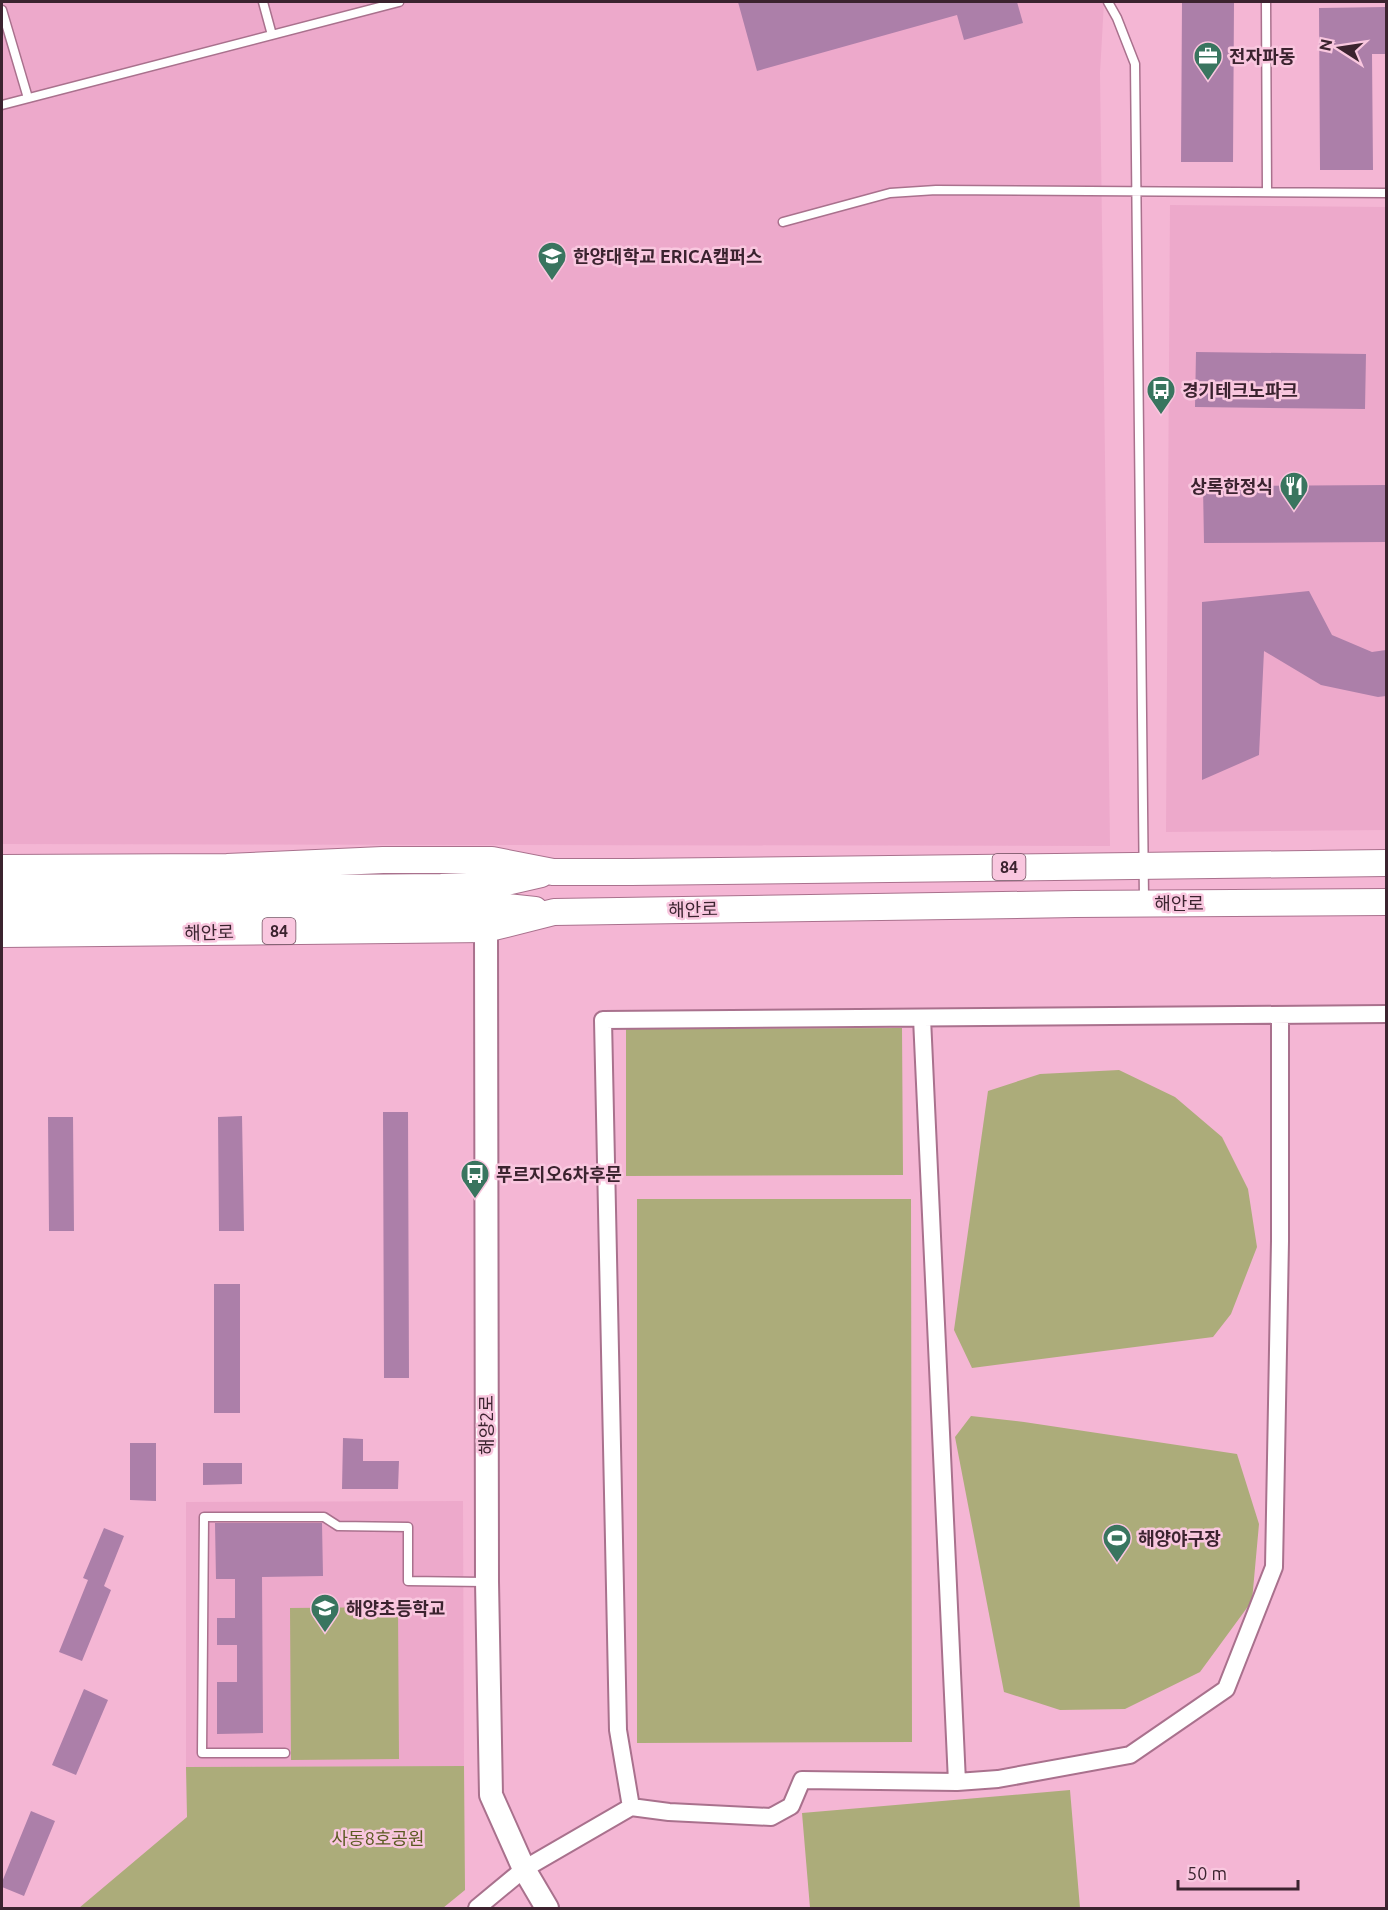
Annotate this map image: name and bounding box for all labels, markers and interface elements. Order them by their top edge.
north arrow [1310,18,1370,78]
text: N [1315,37,1335,53]
office icon: 전자파동 [1192,40,1224,82]
place label: 전자파동 [1229,46,1295,66]
school or university icon: 한양대학교 ERICA캠퍼스 [536,240,568,282]
place label: 한양대학교 ERICA캠퍼스 [573,246,762,266]
bus stop icon: 경기테크노파크 [1145,374,1177,416]
place label: 경기테크노파크 [1182,380,1298,400]
restaurant icon: 상록한정식 [1278,470,1310,512]
place label: 상록한정식 [1190,476,1273,496]
road number: 84 [992,854,1026,880]
street label: 해안로 [1154,893,1204,913]
street label: 해안로 [668,899,718,919]
road number: 84 [262,918,296,944]
street label: 해안로 [184,922,234,942]
bus stop icon: 푸르지오6차후문 [459,1158,491,1200]
place label: 푸르지오6차후문 [496,1164,622,1184]
street label: 해양2로 [476,1395,496,1455]
sports icon: 해양야구장 [1101,1522,1133,1564]
place label: 해양야구장 [1138,1528,1221,1548]
school or university icon: 해양초등학교 [309,1592,341,1634]
place label: 해양초등학교 [346,1598,445,1618]
park label: 사동8호공원 [332,1828,424,1848]
scale bar [1178,1853,1298,1891]
text: 50 m [1187,1863,1227,1883]

